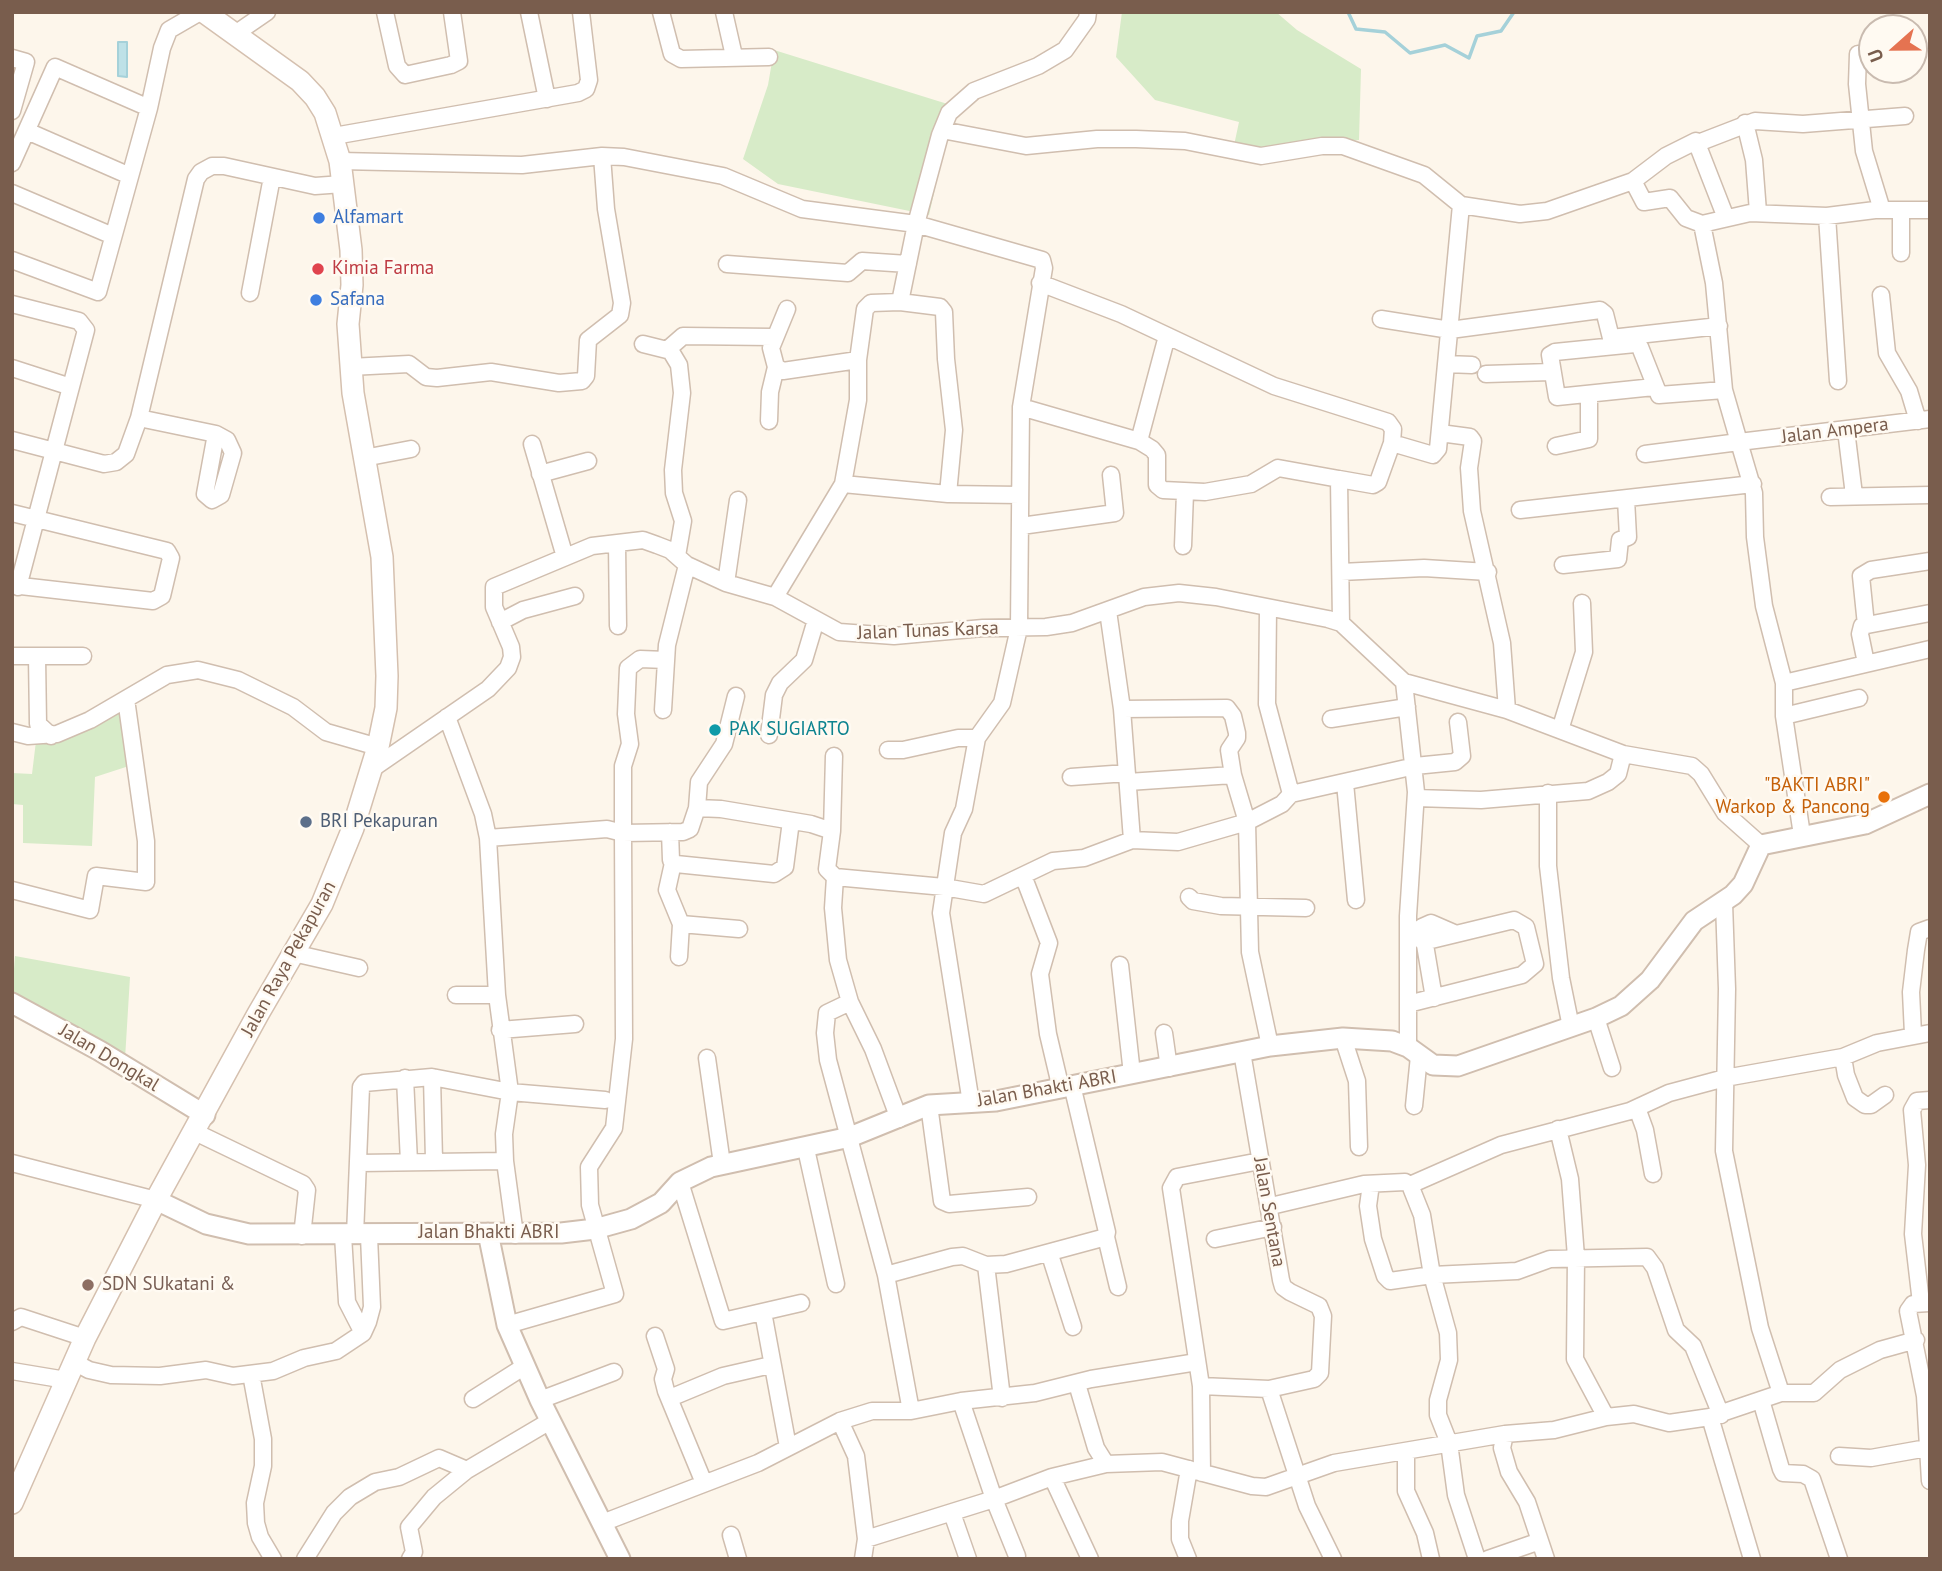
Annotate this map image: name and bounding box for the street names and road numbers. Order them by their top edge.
street label: Jalan Ampera [1780,413,1890,449]
street label: Jalan Tunas Karsa [857,617,999,645]
street label: Jalan Raya Pekapuran [237,877,341,1041]
street label: Jalan Dongkal [55,1019,163,1097]
street label: Jalan Bhakti ABRI [976,1066,1118,1112]
street label: Jalan Sentana [1248,1155,1290,1269]
street label: Jalan Bhakti ABRI [418,1222,560,1244]

